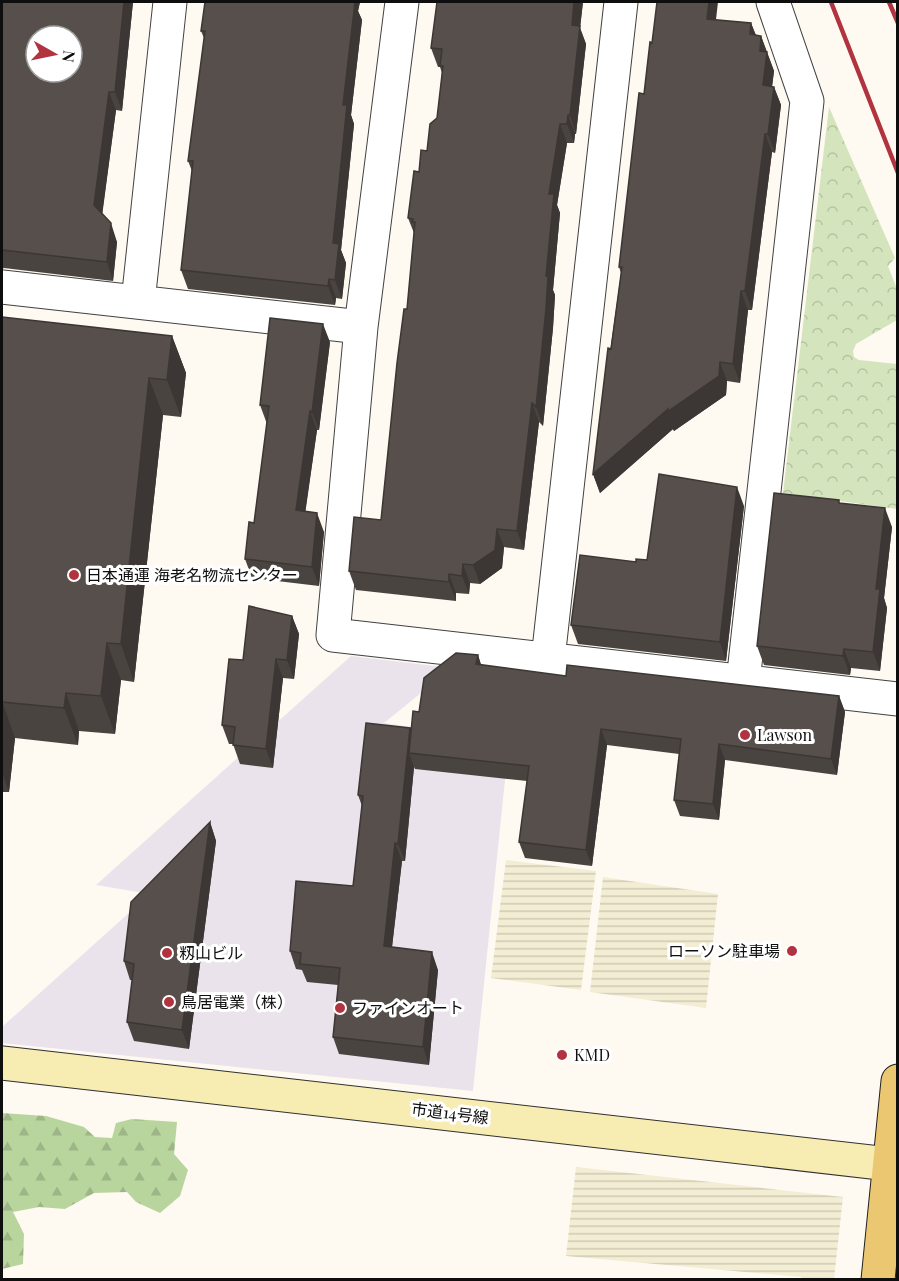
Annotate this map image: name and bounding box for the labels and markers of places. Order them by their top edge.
place label: 日本通運 海老名物流センター [86,564,298,585]
marker: 日本通運 海老名物流センター [67,568,81,582]
place label: Lawson [757,724,812,745]
marker: Lawson [738,728,752,742]
place label: ローソン駐車場 [668,940,780,961]
place label: 籾山ビル [179,942,243,963]
marker: ローソン駐車場 [785,944,799,958]
marker: 籾山ビル [160,946,174,960]
place label: 鳥居電業（株） [181,991,293,1012]
marker: 鳥居電業（株） [162,995,176,1009]
place label: ファインオート [352,997,464,1018]
marker: ファインオート [333,1001,347,1015]
place label: KMD [574,1044,610,1065]
marker: KMD [555,1048,569,1062]

